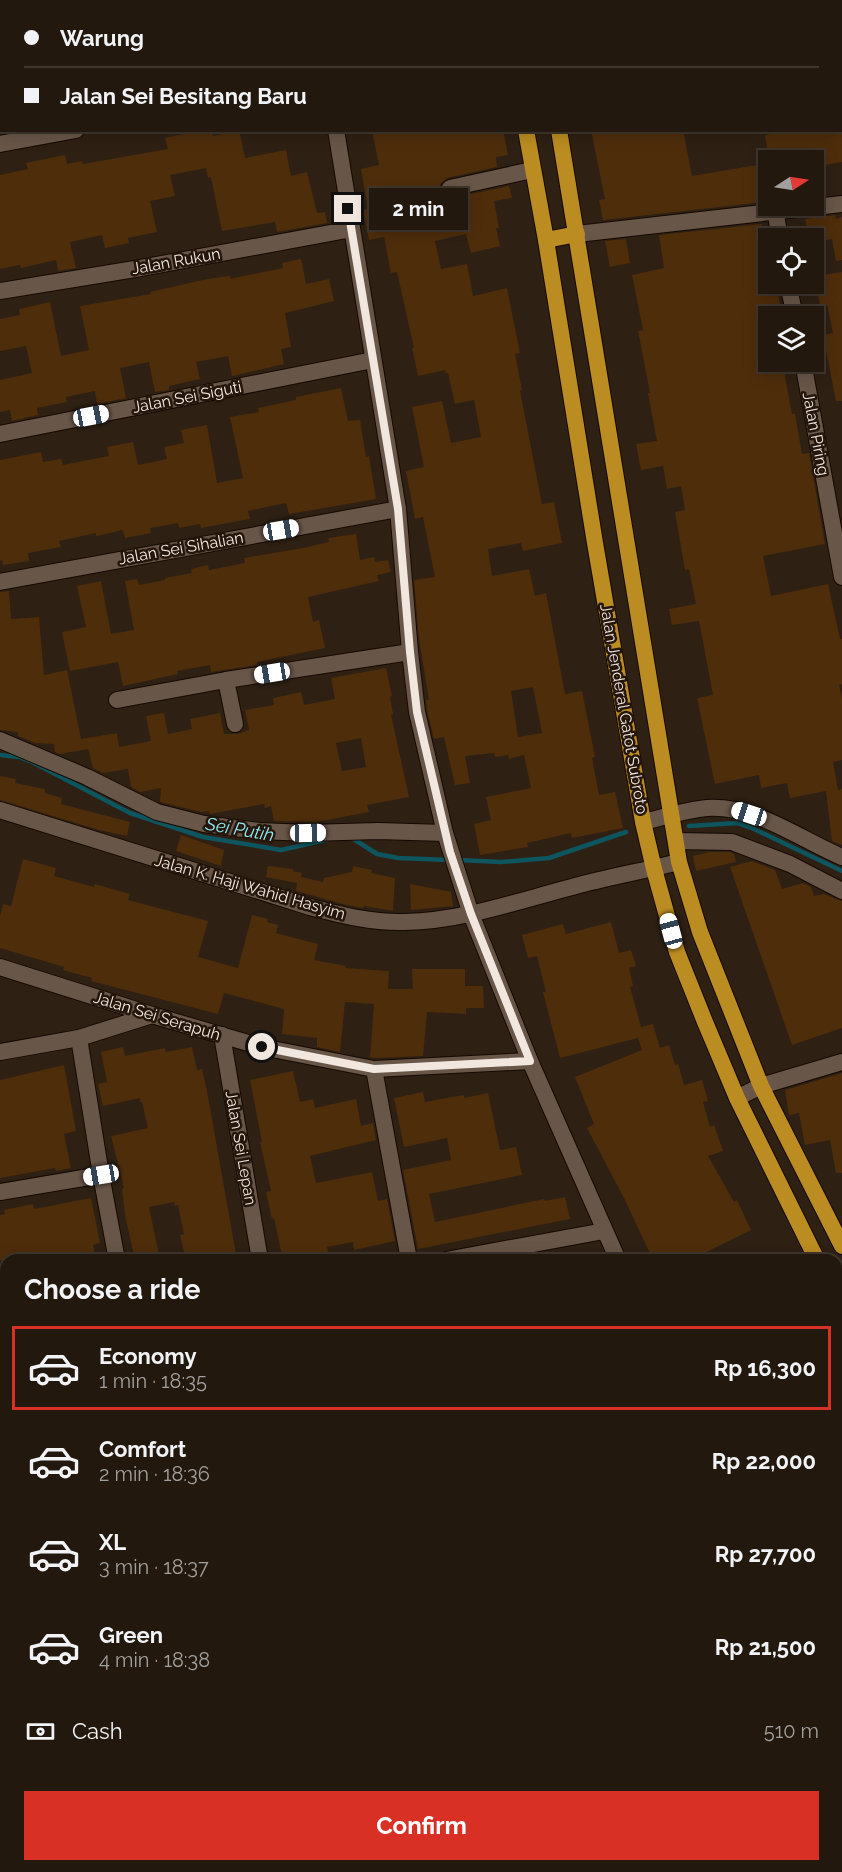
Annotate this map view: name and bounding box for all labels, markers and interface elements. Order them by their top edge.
text: Warung [60,25,144,51]
text: Jalan Sei Besitang Baru [60,83,307,109]
north arrow [758,150,824,216]
map controls [758,150,824,372]
callout: 2 min [369,188,468,230]
route end [334,195,361,222]
text: 2 min [393,197,444,221]
button: locate [758,228,824,294]
street label: Jalan Rukun [130,244,222,278]
button: layers [758,306,824,372]
street label: Jalan Sei Siguti [131,377,243,417]
street label: Jalan Piring [799,391,833,477]
car [72,404,110,428]
car [262,518,300,542]
street label: Jalan Sei Sihalian [117,528,245,568]
street label: Jalan Jenderal Gatot Subroto [596,602,652,816]
car [253,661,291,685]
car [729,800,769,828]
water label: Sei Putih [203,812,276,845]
car [290,824,326,842]
street label: Jalan K. Haji Wahid Hasyim [152,851,348,923]
car [658,911,684,951]
street label: Jalan Sei Serapuh [91,988,223,1044]
route start [248,1033,275,1060]
street label: Jalan Sei Lepan [222,1089,260,1207]
car [82,1163,120,1187]
text: Choose a ride [24,1274,200,1305]
icon: car [27,1341,81,1395]
text: Economy [99,1343,197,1369]
text: Rp 16,300 [714,1355,816,1381]
text: 1 min · 18:35 [99,1369,207,1393]
icon: car [27,1434,81,1488]
text: Comfort [99,1436,186,1462]
text: Rp 22,000 [712,1448,816,1474]
text: 2 min · 18:36 [99,1462,210,1486]
icon: car [27,1527,81,1581]
text: XL [99,1529,126,1555]
text: Rp 27,700 [715,1541,816,1567]
text: 3 min · 18:37 [99,1555,209,1579]
icon: car [27,1620,81,1674]
text: Green [99,1622,163,1648]
text: Rp 21,500 [715,1634,816,1660]
text: 4 min · 18:38 [99,1648,210,1672]
icon: cash [24,1715,57,1748]
text: Cash [72,1718,123,1744]
text: 510 m [764,1719,819,1743]
button: Confirm [24,1791,819,1860]

